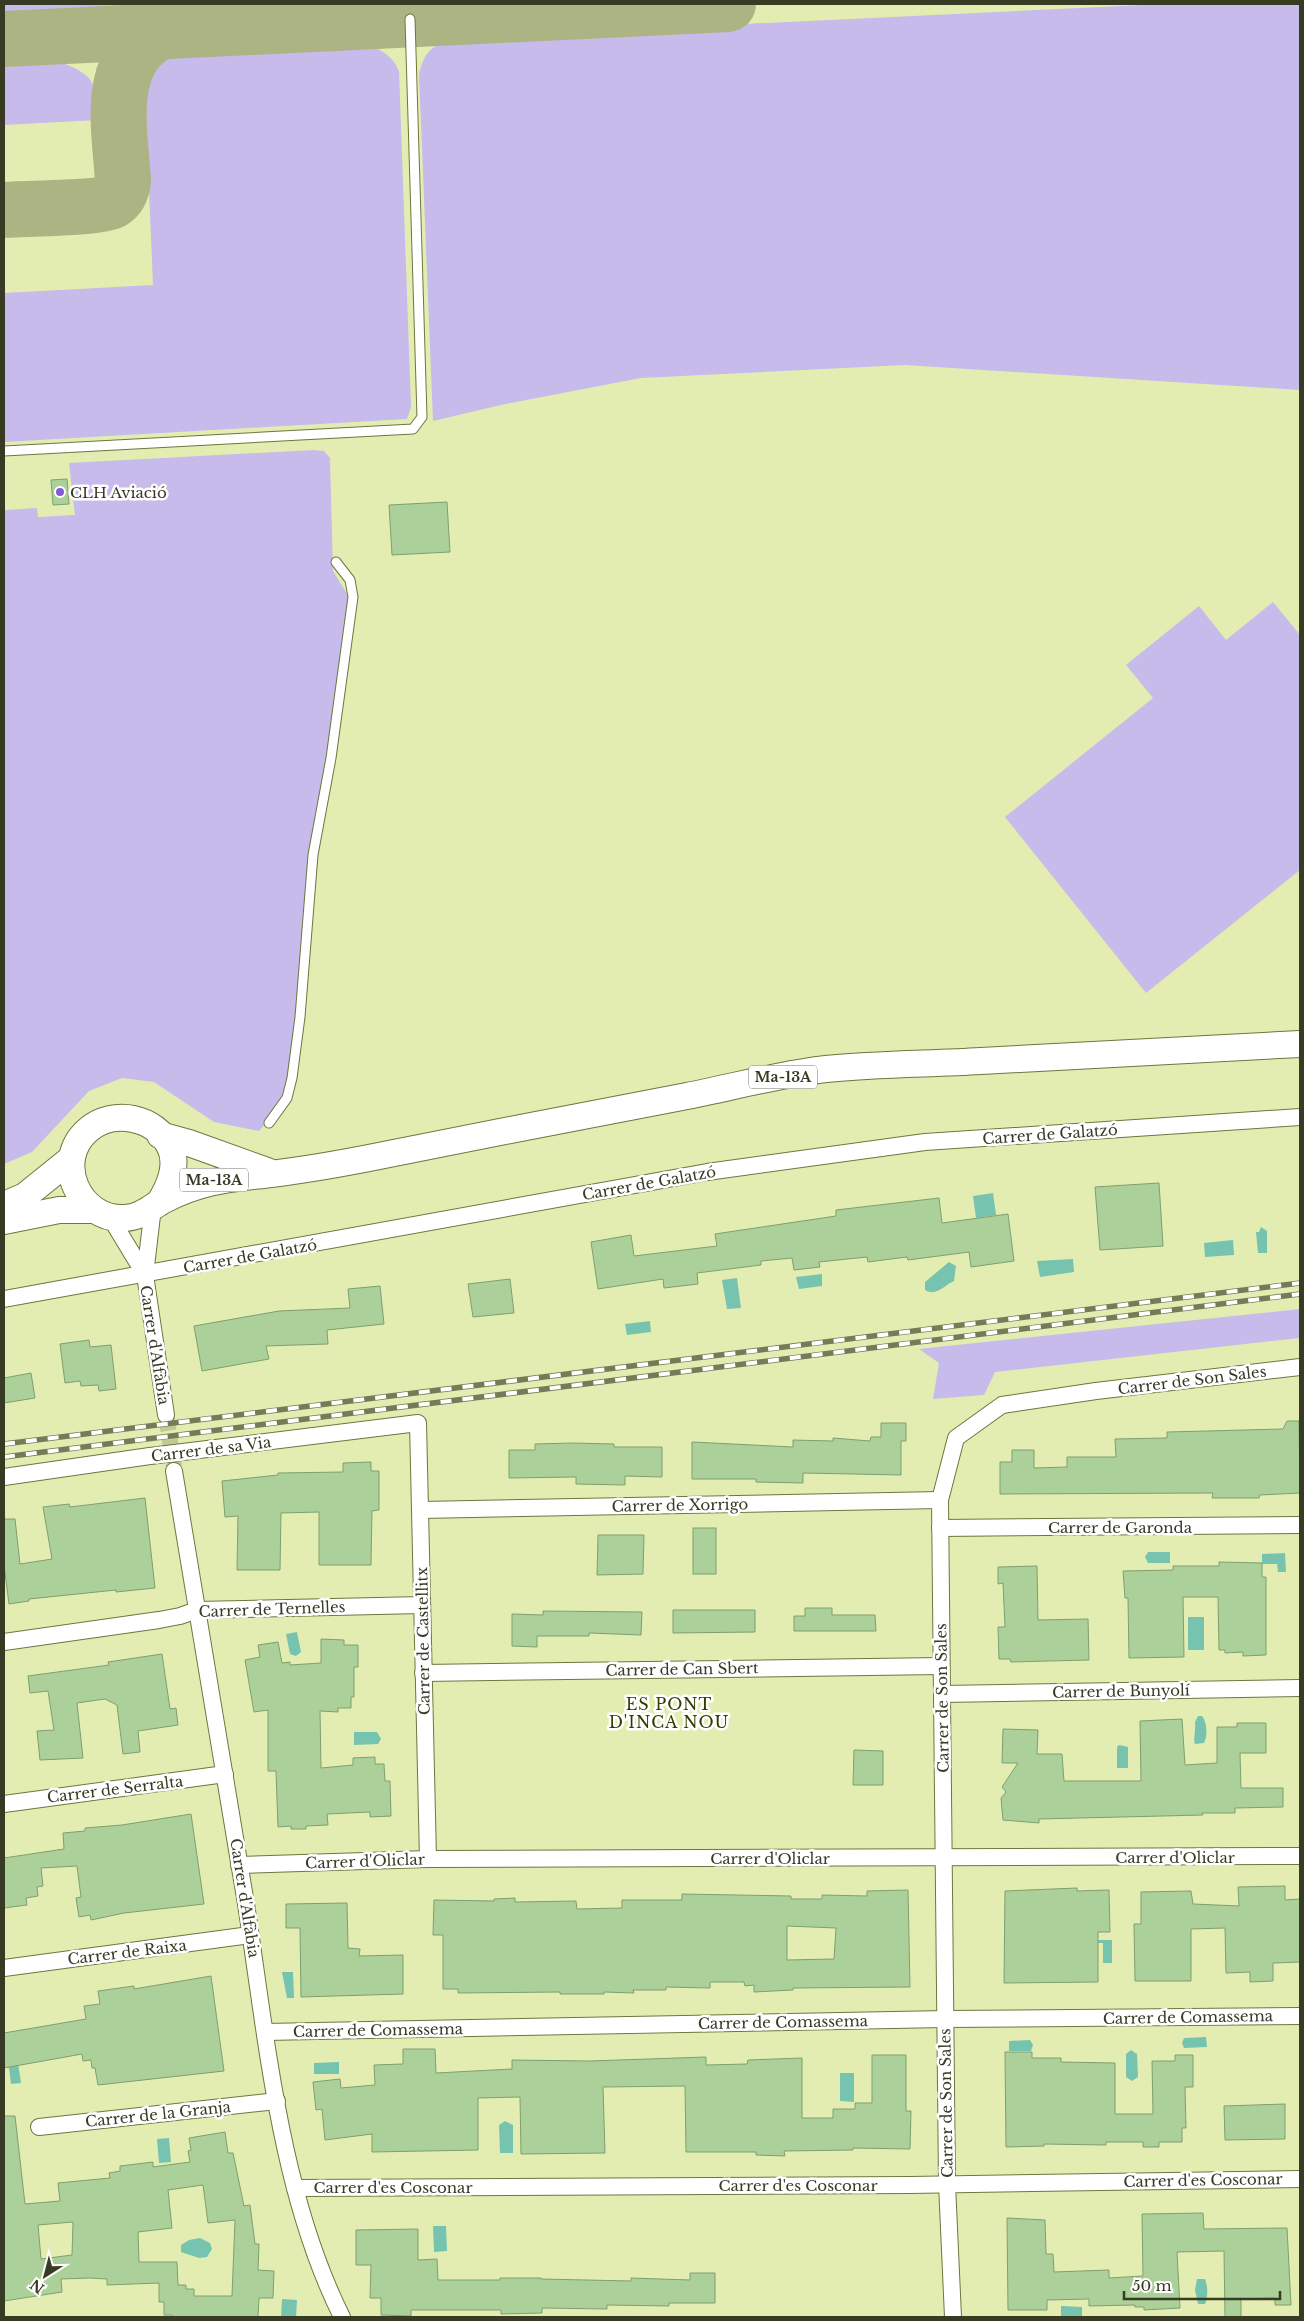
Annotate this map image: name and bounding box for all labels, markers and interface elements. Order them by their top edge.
place label: CLH Aviació [70,483,167,502]
marker: CLH Aviació [54,486,66,498]
road number: Ma-13A [749,1066,817,1088]
street label: Carrer de Galatzó [982,1120,1118,1148]
street label: Carrer de Galatzó [581,1162,718,1204]
road number: Ma-13A [180,1168,248,1192]
street label: Carrer de Galatzó [182,1235,319,1277]
street label: Carrer d'Alfàbia [136,1284,174,1407]
street label: Carrer de Son Sales [1117,1361,1268,1399]
street label: Carrer de sa Via [150,1432,273,1466]
street label: Carrer de Xorrigo [612,1494,749,1516]
street label: Carrer de Garonda [1048,1518,1193,1537]
street label: Carrer de Castellitx [412,1567,434,1715]
street label: Carrer de Ternelles [198,1597,346,1621]
street label: Carrer de Son Sales [931,1623,953,1773]
street label: Carrer de Can Sbert [605,1658,759,1680]
street label: Carrer de Bunyolí [1052,1680,1191,1702]
district label: ES PONT D'INCA NOU [609,1694,729,1732]
street label: Carrer de Serralta [46,1771,185,1807]
street label: Carrer d'Alfàbia [226,1837,264,1960]
street label: Carrer d'Oliclar [1115,1848,1236,1867]
street label: Carrer d'Oliclar [305,1849,426,1873]
street label: Carrer d'Oliclar [710,1849,831,1868]
street label: Carrer de Raixa [66,1935,188,1969]
street label: Carrer de Comassema [1103,2006,1274,2028]
street label: Carrer de Comassema [698,2011,869,2033]
street label: Carrer de Comassema [293,2019,464,2041]
street label: Carrer de Son Sales [935,2028,957,2178]
street label: Carrer de la Granja [84,2097,232,2131]
street label: Carrer d'es Cosconar [1123,2169,1284,2191]
street label: Carrer d'es Cosconar [718,2176,878,2195]
street label: Carrer d'es Cosconar [313,2178,473,2197]
north arrow [20,2251,70,2301]
scale bar [1124,2268,1280,2300]
text: N [27,2275,48,2298]
text: 50 m [1132,2276,1172,2295]

